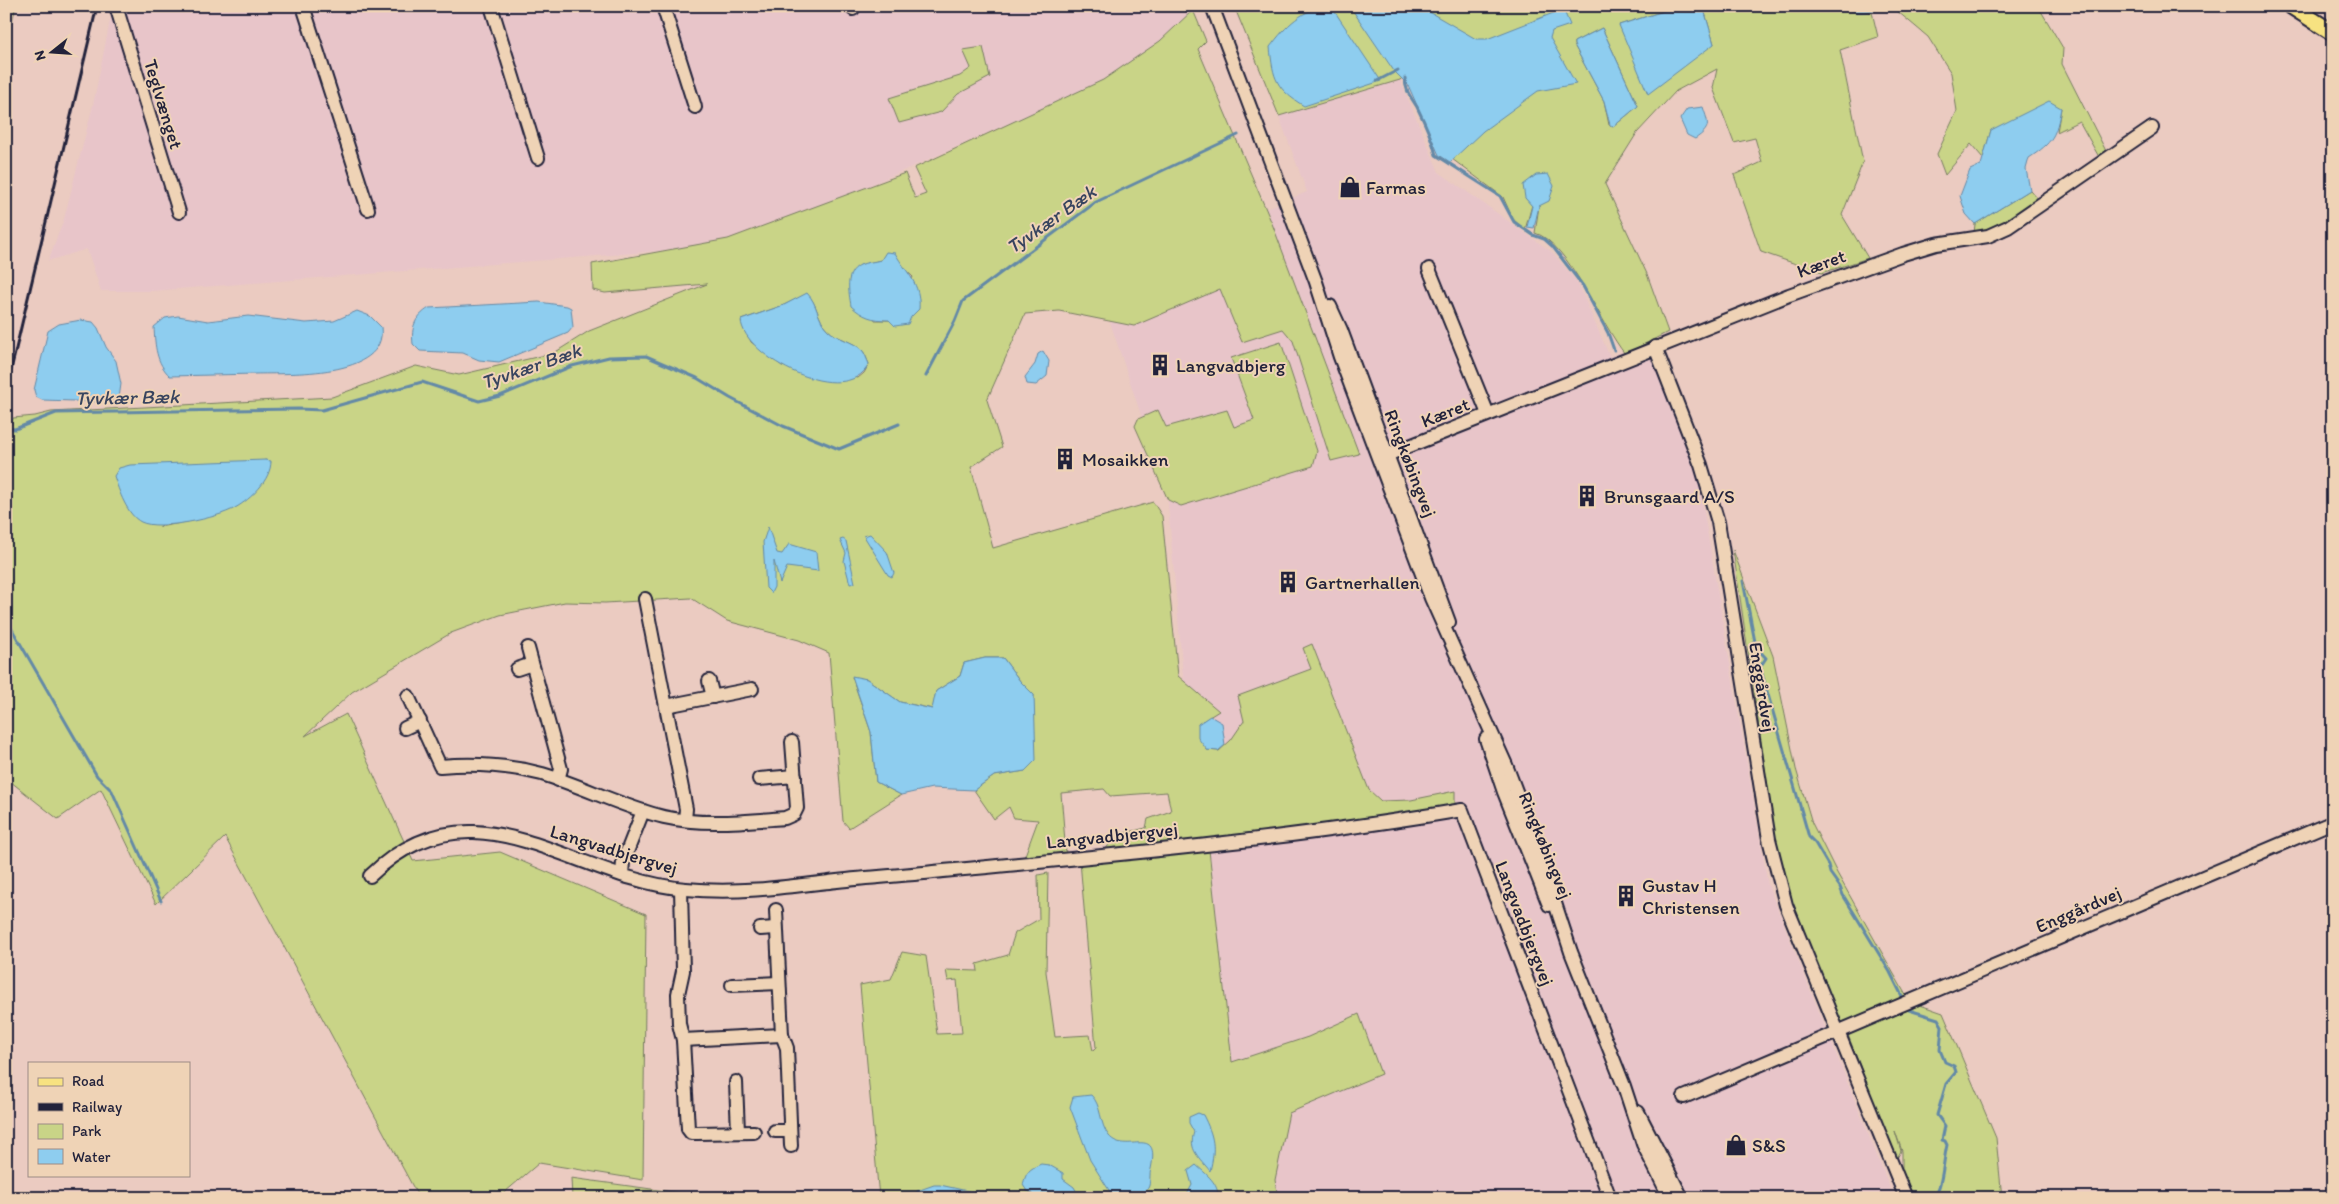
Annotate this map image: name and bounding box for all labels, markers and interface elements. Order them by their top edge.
north arrow [28,28,78,78]
text: N [31,49,50,63]
street label: Teglvænget [139,56,188,152]
shop icon: Farmas [1337,174,1363,200]
place label: Farmas [1366,176,1426,199]
water label: Tyvkær Bæk [1002,178,1102,259]
street label: Kæret [1794,244,1849,283]
water label: Tyvkær Bæk [478,337,586,394]
building icon: Langvadbjerg [1147,352,1173,378]
place label: Langvadbjerg [1176,354,1286,377]
water label: Tyvkær Bæk [75,384,181,410]
street label: Kæret [1418,392,1473,433]
street label: Ringkøbingvej [1379,406,1442,520]
building icon: Mosaikken [1052,446,1078,472]
place label: Mosaikken [1082,448,1169,471]
building icon: Brunsgaard A/S [1574,483,1600,509]
place label: Brunsgaard A/S [1604,485,1735,508]
building icon: Gartnerhallen [1275,569,1301,595]
place label: Gartnerhallen [1305,571,1420,594]
street label: Enggårdvej [1744,640,1781,734]
street label: Ringkøbingvej [1514,788,1577,902]
street label: Langvadbjergvej [1045,817,1179,854]
street label: Langvadbjergvej [547,819,680,880]
street label: Langvadbjergvej [1490,857,1559,989]
place label: Gustav H Christensen [1642,874,1740,919]
street label: Enggårdvej [2032,881,2124,938]
building icon: Gustav H Christensen [1613,883,1639,909]
legend [28,1062,190,1176]
text: Road [72,1072,105,1090]
text: Railway [72,1098,122,1116]
text: Park [72,1122,102,1140]
shop icon: S&S [1723,1132,1749,1158]
place label: S&S [1752,1134,1786,1157]
text: Water [72,1148,111,1166]

